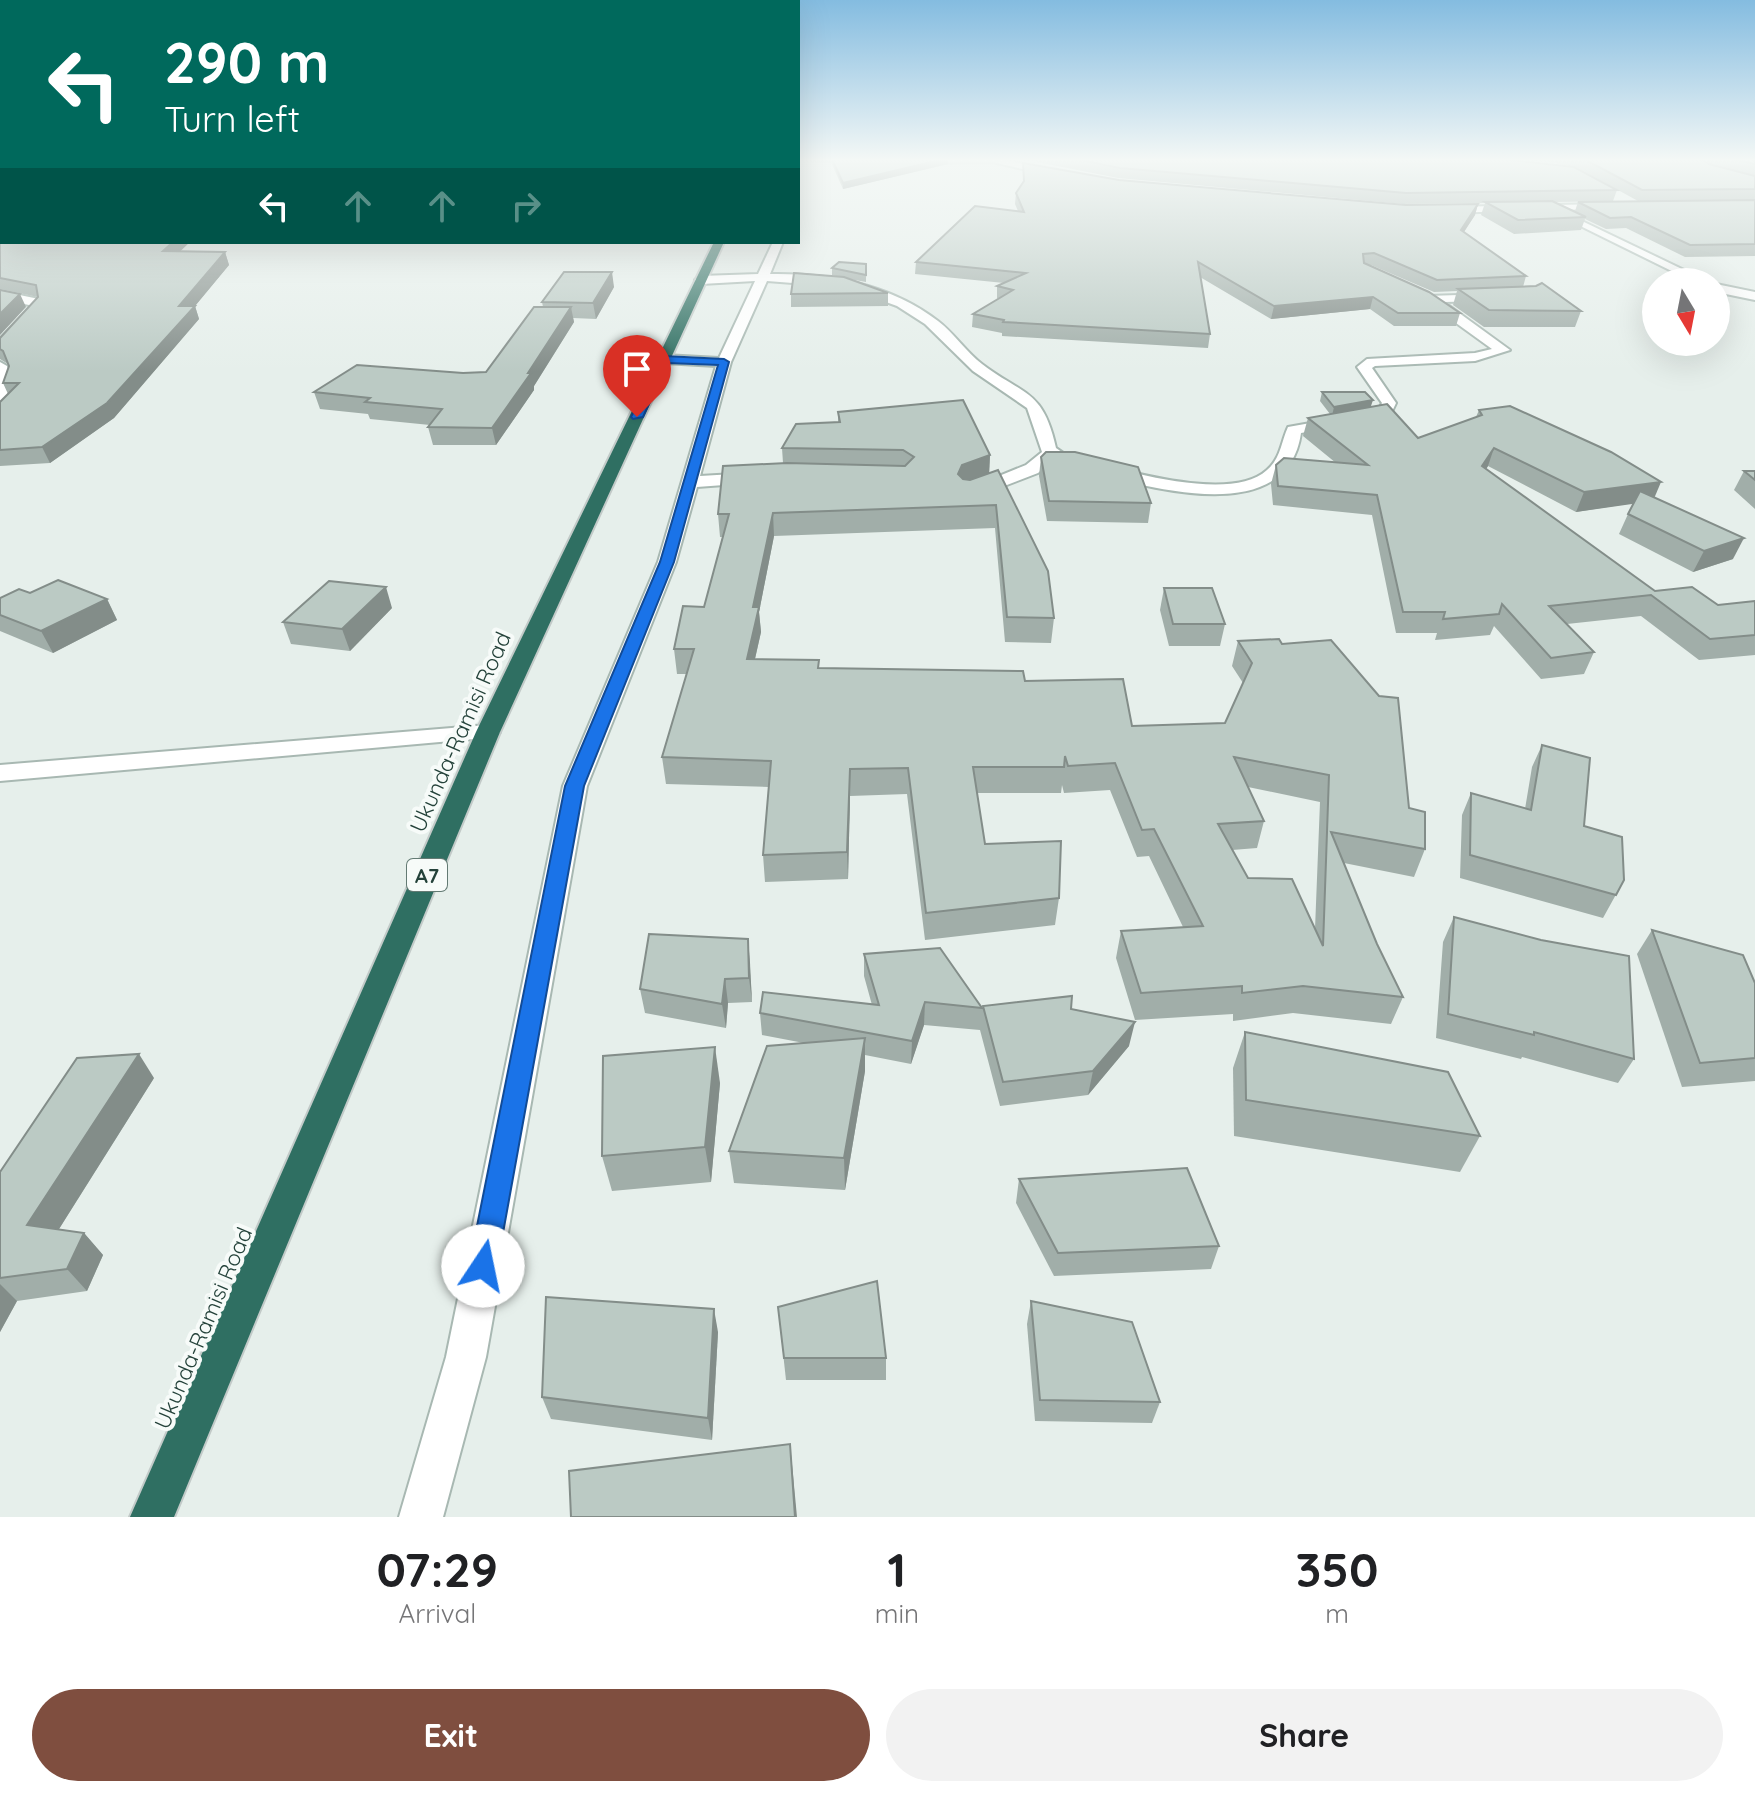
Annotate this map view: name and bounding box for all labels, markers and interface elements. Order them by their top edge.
text: 290 m [164,27,329,97]
icon: left [32,32,136,136]
text: Turn left [164,96,300,141]
icon: left [252,184,296,228]
icon: ahead [336,184,380,228]
icon: ahead [420,184,464,228]
icon: right [504,184,548,228]
north arrow [1642,268,1730,356]
map controls [1642,268,1730,356]
pin [603,335,671,417]
icon: arrive [615,347,659,391]
street label: Ukunda-Ramisi Road [403,627,517,837]
road number: A7 [407,859,447,891]
street label: Ukunda-Ramisi Road [148,1223,258,1433]
position arrow [441,1224,525,1308]
text: 07:29 [377,1539,498,1599]
text: 1 [888,1539,906,1599]
text: 350 [1296,1539,1378,1599]
text: Arrival [398,1597,476,1630]
text: min [875,1597,919,1630]
text: m [1325,1597,1349,1630]
button: Exit [32,1689,870,1781]
button: Share [886,1689,1723,1781]

